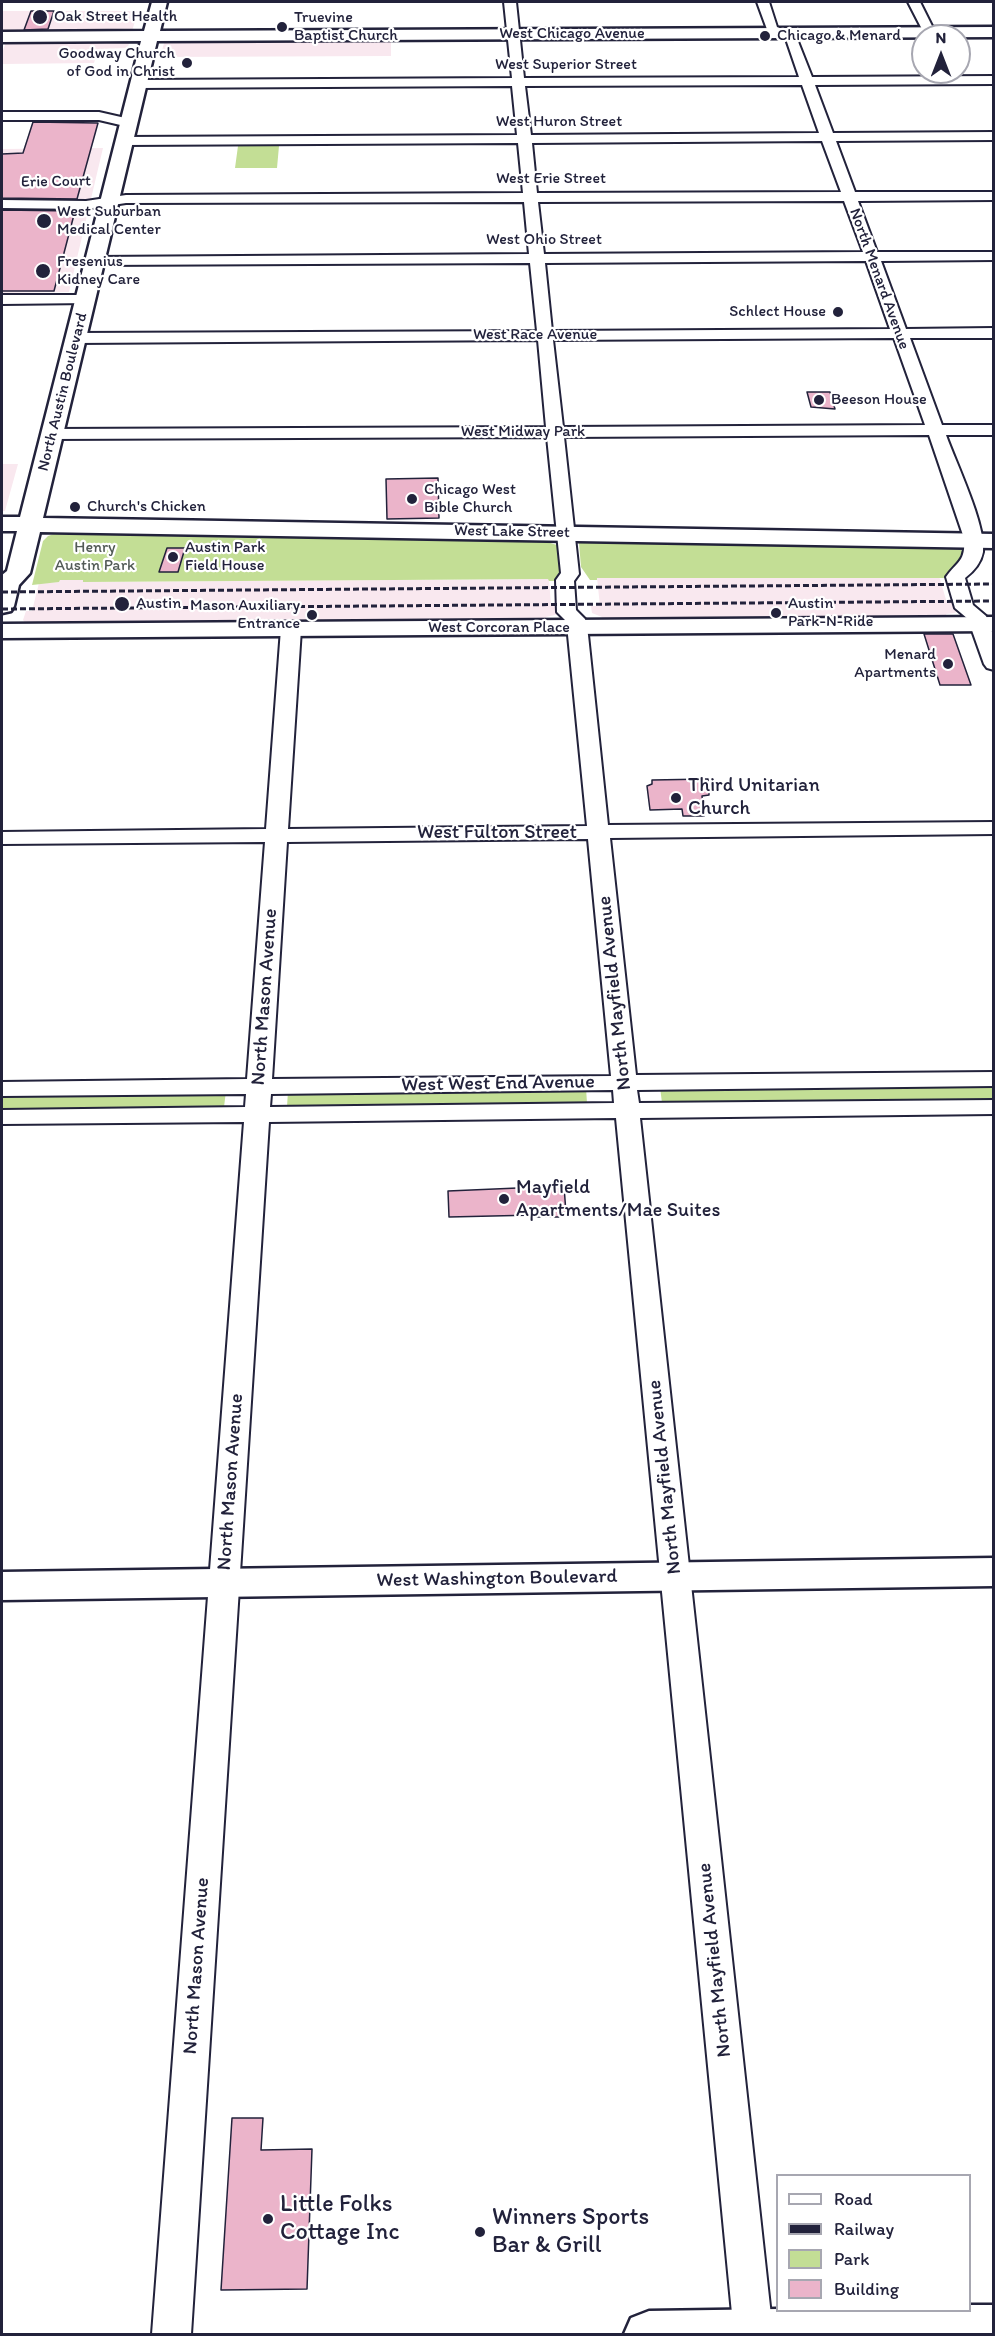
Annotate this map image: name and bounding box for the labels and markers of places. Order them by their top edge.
place label: Oak Street Health [54,7,177,27]
marker: Oak Street Health [31,8,49,26]
place label: Truevine Baptist Church [294,8,398,46]
marker: Truevine Baptist Church [275,20,289,34]
place label: Chicago & Menard [777,26,901,46]
marker: Chicago & Menard [758,29,772,43]
place label: Goodway Church of God in Christ [59,44,175,82]
marker: Goodway Church of God in Christ [180,56,194,70]
place label: West Suburban Medical Center [57,202,161,240]
marker: West Suburban Medical Center [35,212,53,230]
place label: Fresenius Kidney Care [57,252,140,290]
marker: Fresenius Kidney Care [34,262,52,280]
place label: Schlect House [729,302,826,322]
marker: Schlect House [831,305,845,319]
place label: Beeson House [831,390,927,410]
marker: Beeson House [812,393,826,407]
place label: Chicago West Bible Church [424,480,516,518]
marker: Chicago West Bible Church [405,492,419,506]
place label: Church's Chicken [87,497,206,517]
marker: Church's Chicken [68,500,82,514]
place label: Austin Park Field House [185,538,265,576]
marker: Austin Park Field House [166,550,180,564]
place label: Austin [136,594,181,614]
place label: Austin Park-N-Ride [788,594,873,632]
marker: Austin [113,595,131,613]
place label: Mason Auxiliary Entrance [190,596,300,634]
marker: Austin Park-N-Ride [769,606,783,620]
marker: Mason Auxiliary Entrance [305,608,319,622]
place label: Menard Apartments [854,645,936,683]
marker: Menard Apartments [941,657,955,671]
place label: Third Unitarian Church [688,774,820,821]
marker: Third Unitarian Church [669,791,683,805]
place label: Mayfield Apartments/Mae Suites [516,1176,720,1223]
marker: Mayfield Apartments/Mae Suites [497,1192,511,1206]
place label: Little Folks Cottage Inc [280,2191,399,2247]
place label: Winners Sports Bar & Grill [492,2204,649,2260]
marker: Little Folks Cottage Inc [261,2212,275,2226]
marker: Winners Sports Bar & Grill [473,2225,487,2239]

